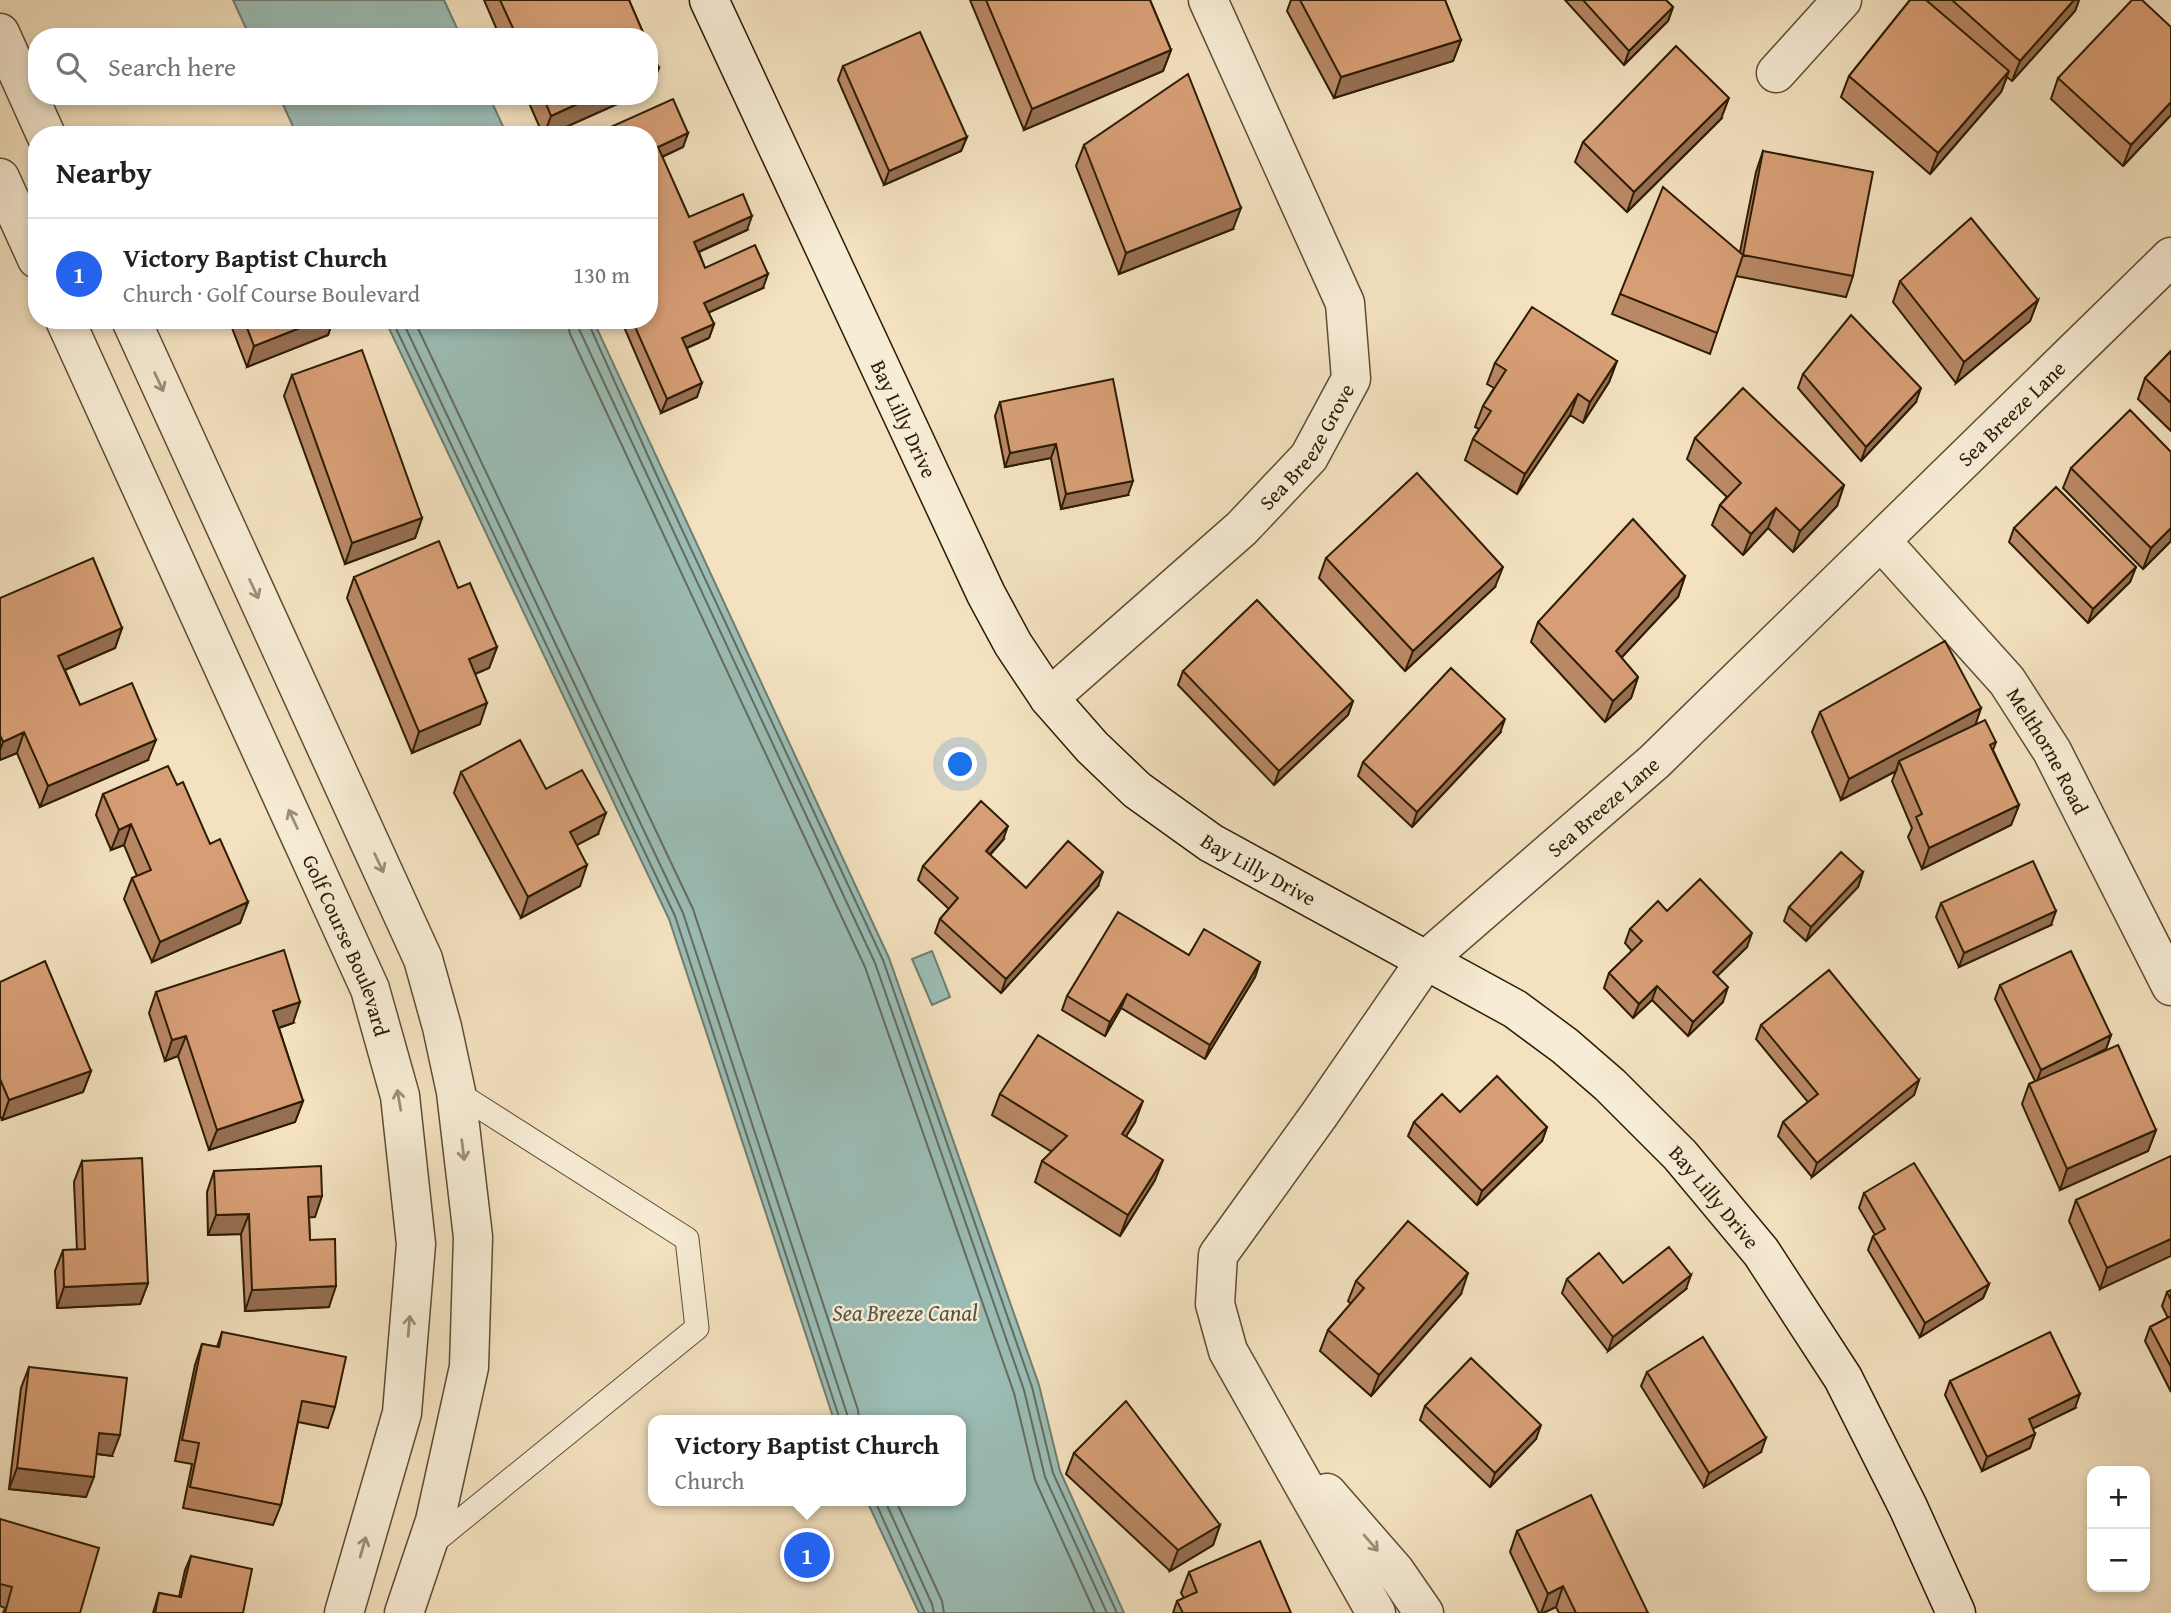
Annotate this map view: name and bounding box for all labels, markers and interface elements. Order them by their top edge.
search box [28,28,658,105]
text: Search here [108,47,236,86]
icon: search [52,48,90,86]
text: Nearby [56,150,152,194]
text: Victory Baptist Church [123,238,387,277]
text: 1 [73,258,85,291]
text: 130 m [573,258,630,291]
text: Church · Golf Course Boulevard [123,277,420,310]
street label: Sea Breeze Lane [1950,353,2072,473]
street label: Bay Lilly Drive [863,355,945,483]
one-way arrow [153,371,166,392]
street label: Sea Breeze Grove [1251,378,1361,517]
one-way arrow [248,578,261,599]
street label: Melthorne Road [1999,681,2097,820]
your location [943,747,977,781]
street label: Sea Breeze Lane [1540,749,1666,864]
one-way arrow [286,809,299,831]
street label: Bay Lilly Drive [1195,825,1322,913]
street label: Golf Course Boulevard [295,849,398,1040]
one-way arrow [373,852,386,873]
one-way arrow [392,1089,405,1112]
street label: Bay Lilly Drive [1662,1137,1768,1256]
one-way arrow [457,1138,470,1161]
water label: Sea Breeze Canal [832,1296,978,1329]
one-way arrow [403,1315,416,1338]
popup [648,1415,966,1506]
text: Victory Baptist Church [675,1425,939,1464]
text: Church [675,1464,745,1497]
map controls [2087,1466,2150,1592]
button: + [2087,1466,2150,1529]
pin: 1 [784,1529,830,1581]
button: − [2087,1529,2150,1592]
one-way arrow [1363,1534,1379,1552]
one-way arrow [357,1537,370,1559]

